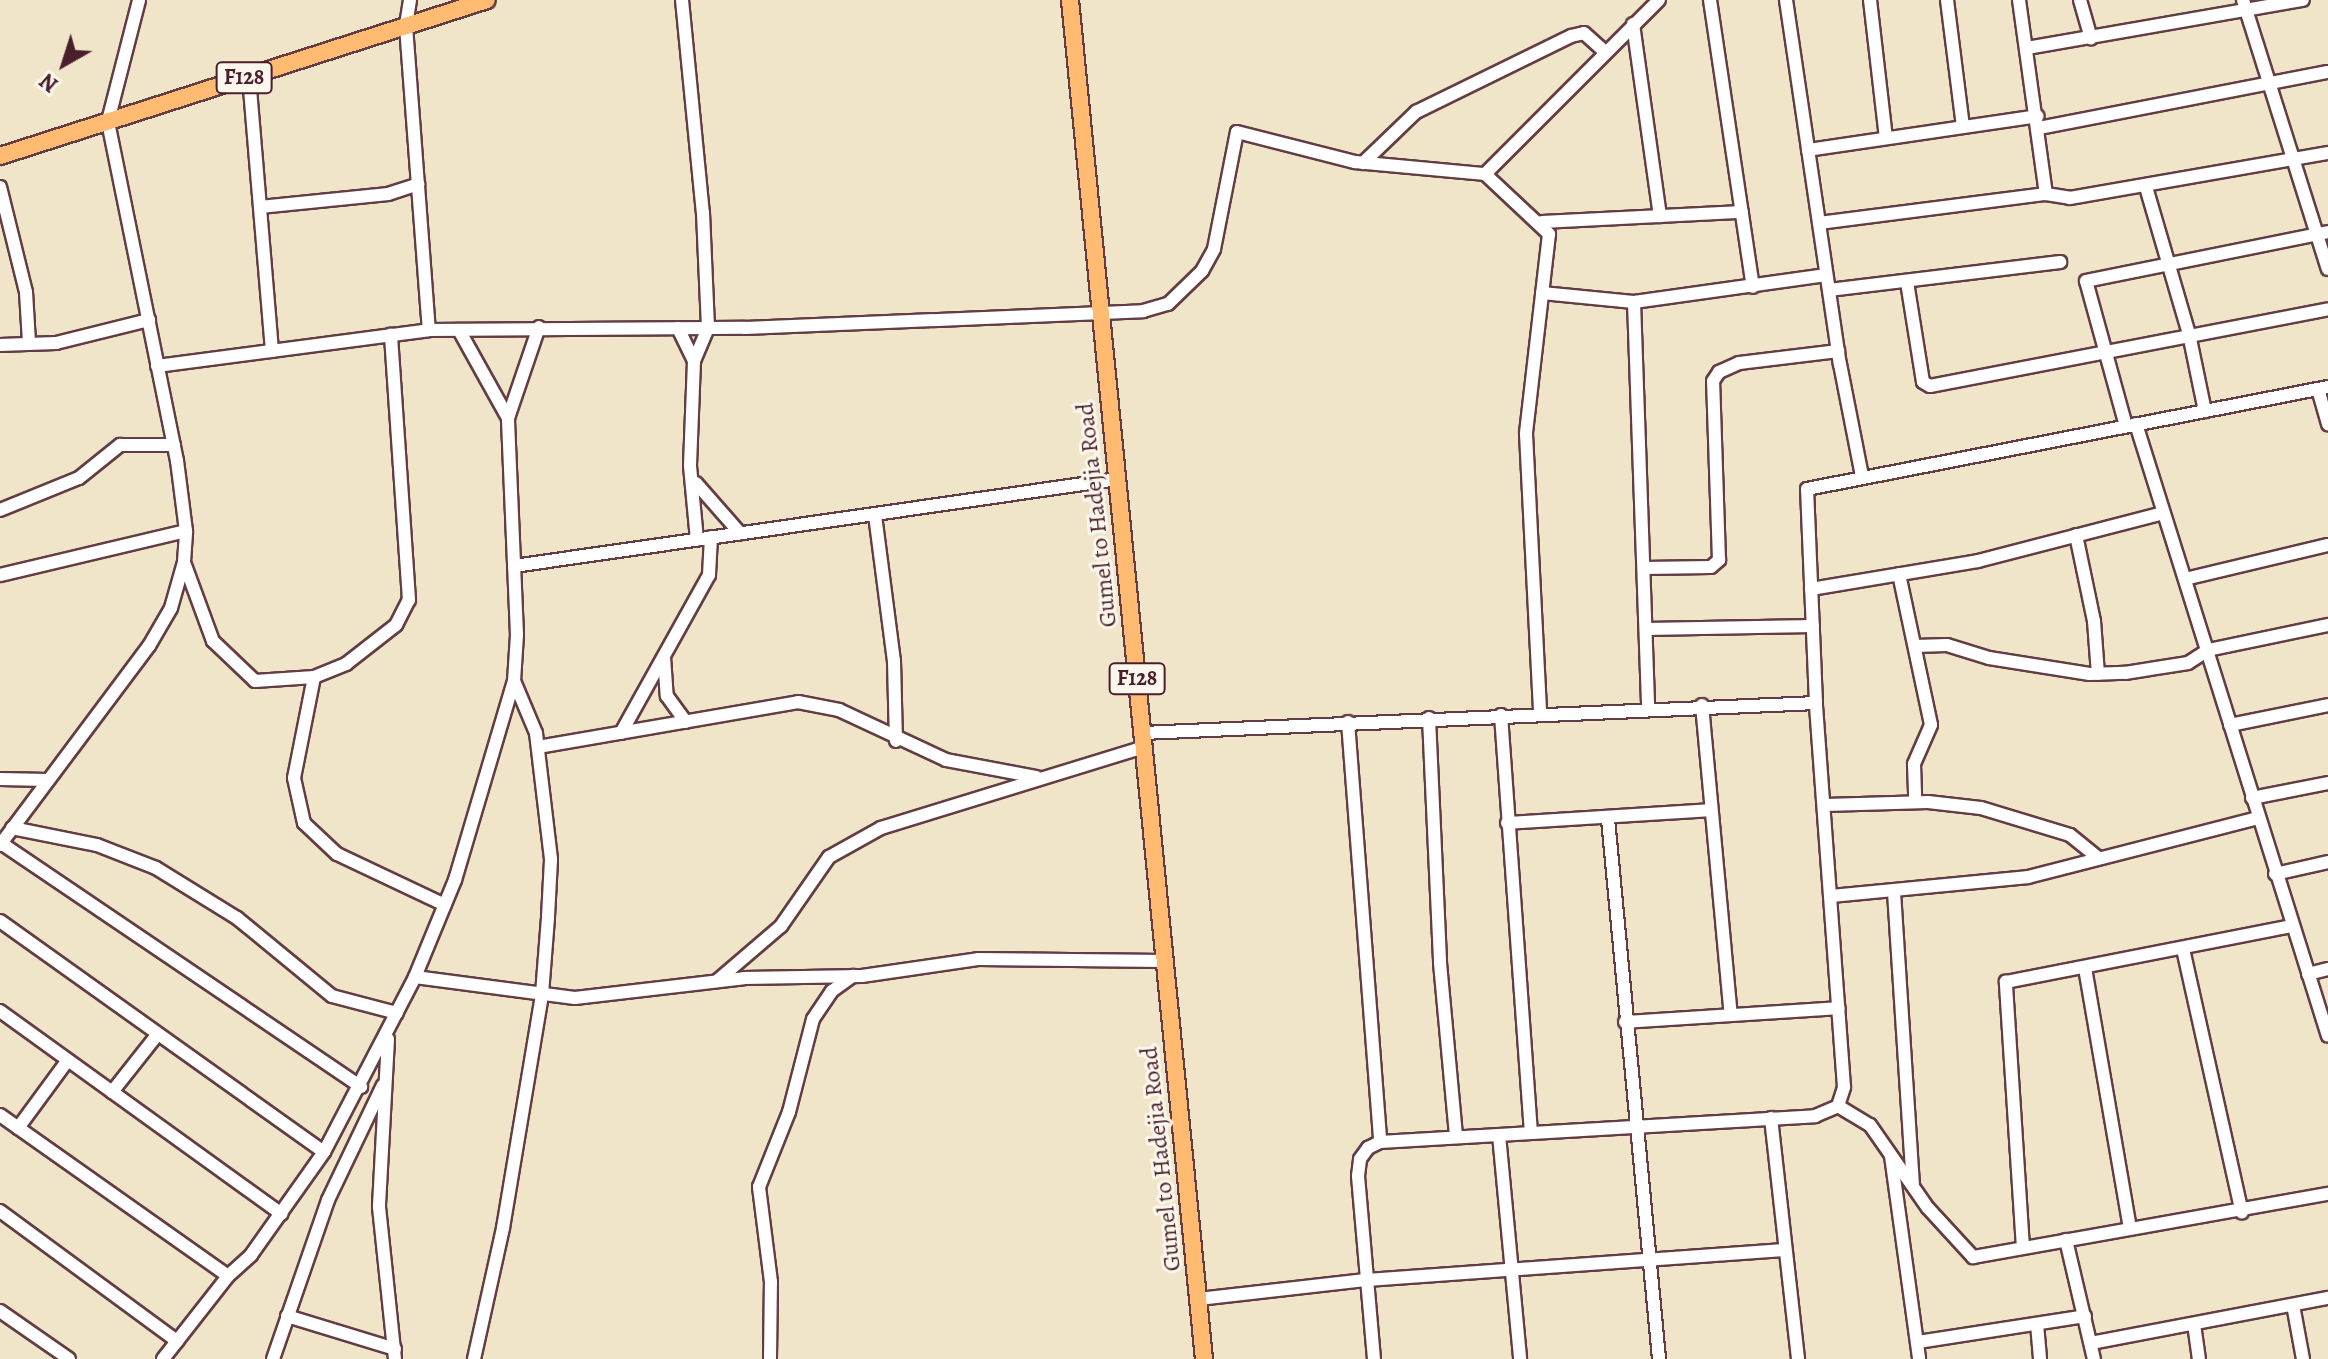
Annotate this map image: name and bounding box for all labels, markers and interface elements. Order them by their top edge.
north arrow [24,24,104,104]
road number: F128 [214,60,274,96]
text: N [33,66,65,99]
street label: Gumel to Hadejia Road [1071,401,1123,629]
road number: F128 [1107,661,1167,697]
street label: Gumel to Hadejia Road [1135,1045,1187,1273]

